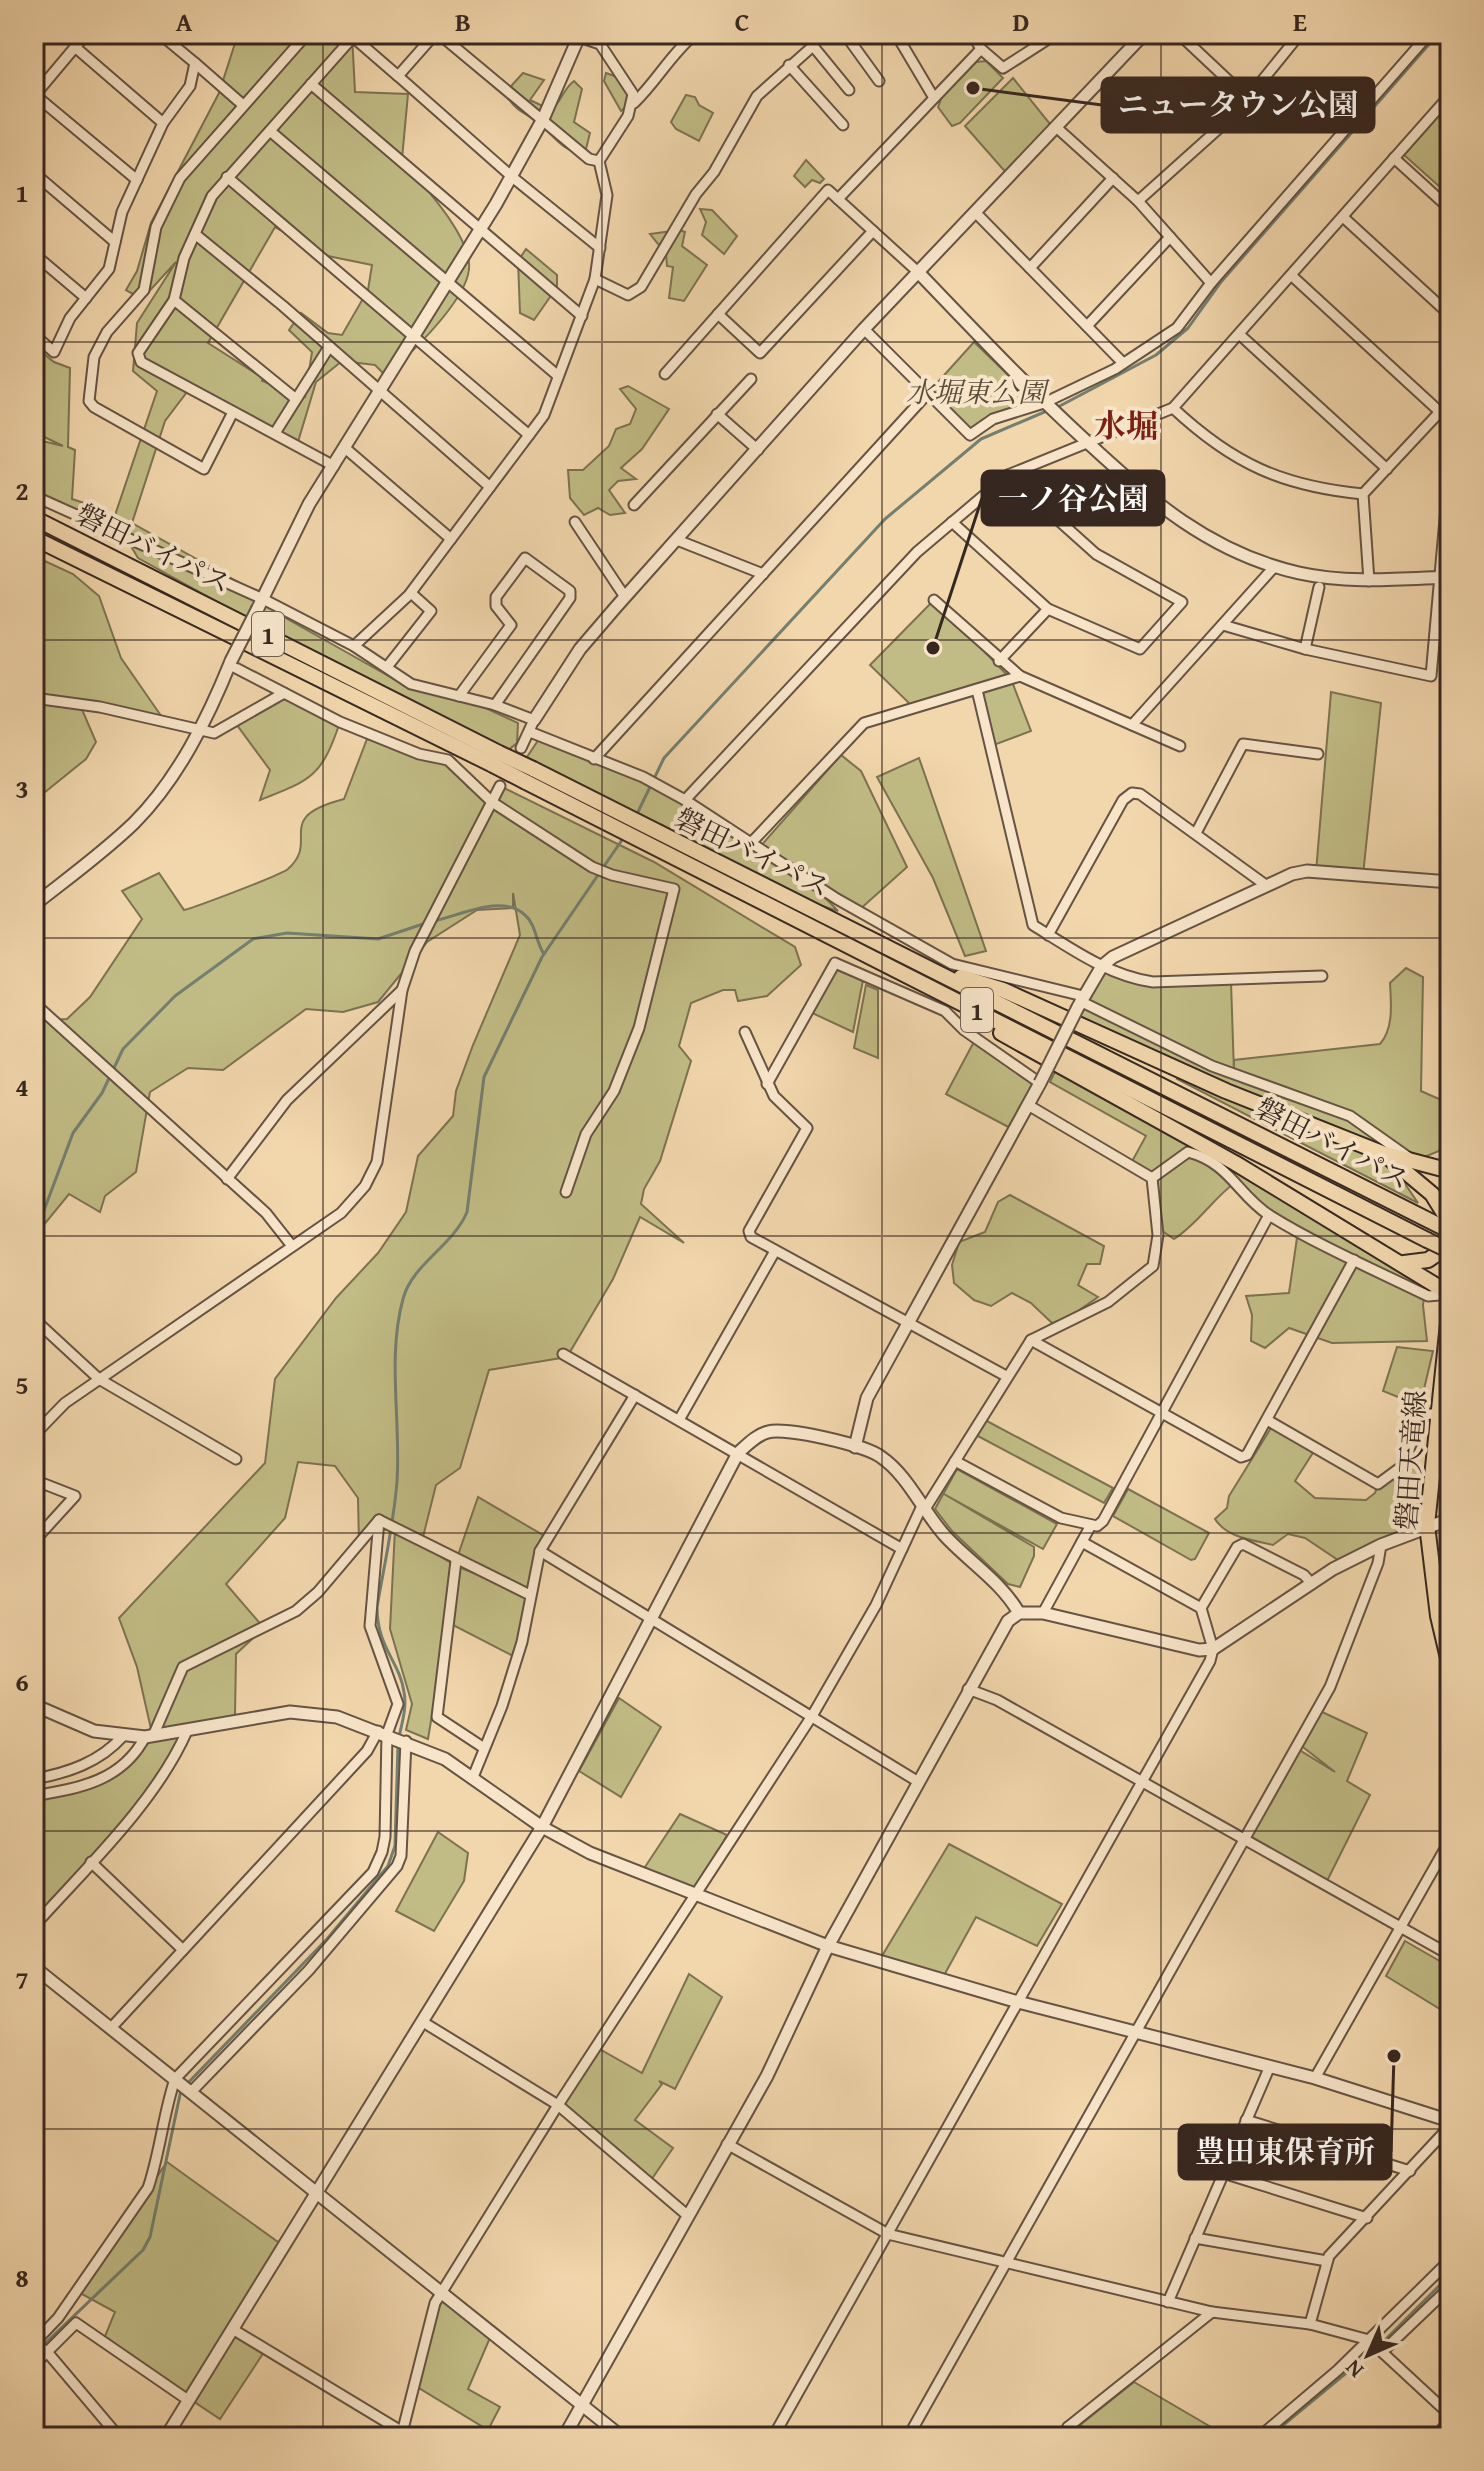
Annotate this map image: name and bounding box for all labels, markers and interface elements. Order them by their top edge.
text: A [176,2,193,41]
text: B [455,2,471,41]
text: C [735,2,749,41]
text: D [1013,2,1029,41]
text: E [1293,2,1307,41]
callout: ニュータウン公園 [1102,78,1374,132]
text: ニュータウン公園 [1118,82,1358,126]
text: 1 [15,173,29,212]
park label: 水堀東公園 [906,371,1050,412]
district label: 水堀 [1094,402,1158,449]
text: 2 [15,471,29,510]
callout: 一ノ谷公園 [982,471,1164,525]
text: 一ノ谷公園 [998,476,1148,520]
street label: 磐田バイパス [70,493,238,603]
road number: 1 [252,612,284,656]
text: 3 [15,769,29,808]
street label: 磐田バイパス [669,797,837,907]
road number: 1 [961,988,993,1032]
text: 4 [15,1067,29,1106]
street label: 磐田バイパス [1249,1087,1417,1199]
text: 5 [15,1365,29,1404]
street label: 磐田天竜線 [1385,1389,1435,1531]
text: 6 [15,1662,29,1701]
text: 7 [15,1960,29,1999]
callout: 豊田東保育所 [1179,2125,1391,2179]
text: 豊田東保育所 [1195,2129,1375,2173]
text: 8 [15,2258,29,2297]
north arrow [1328,2315,1408,2395]
text: N [1337,2352,1370,2386]

